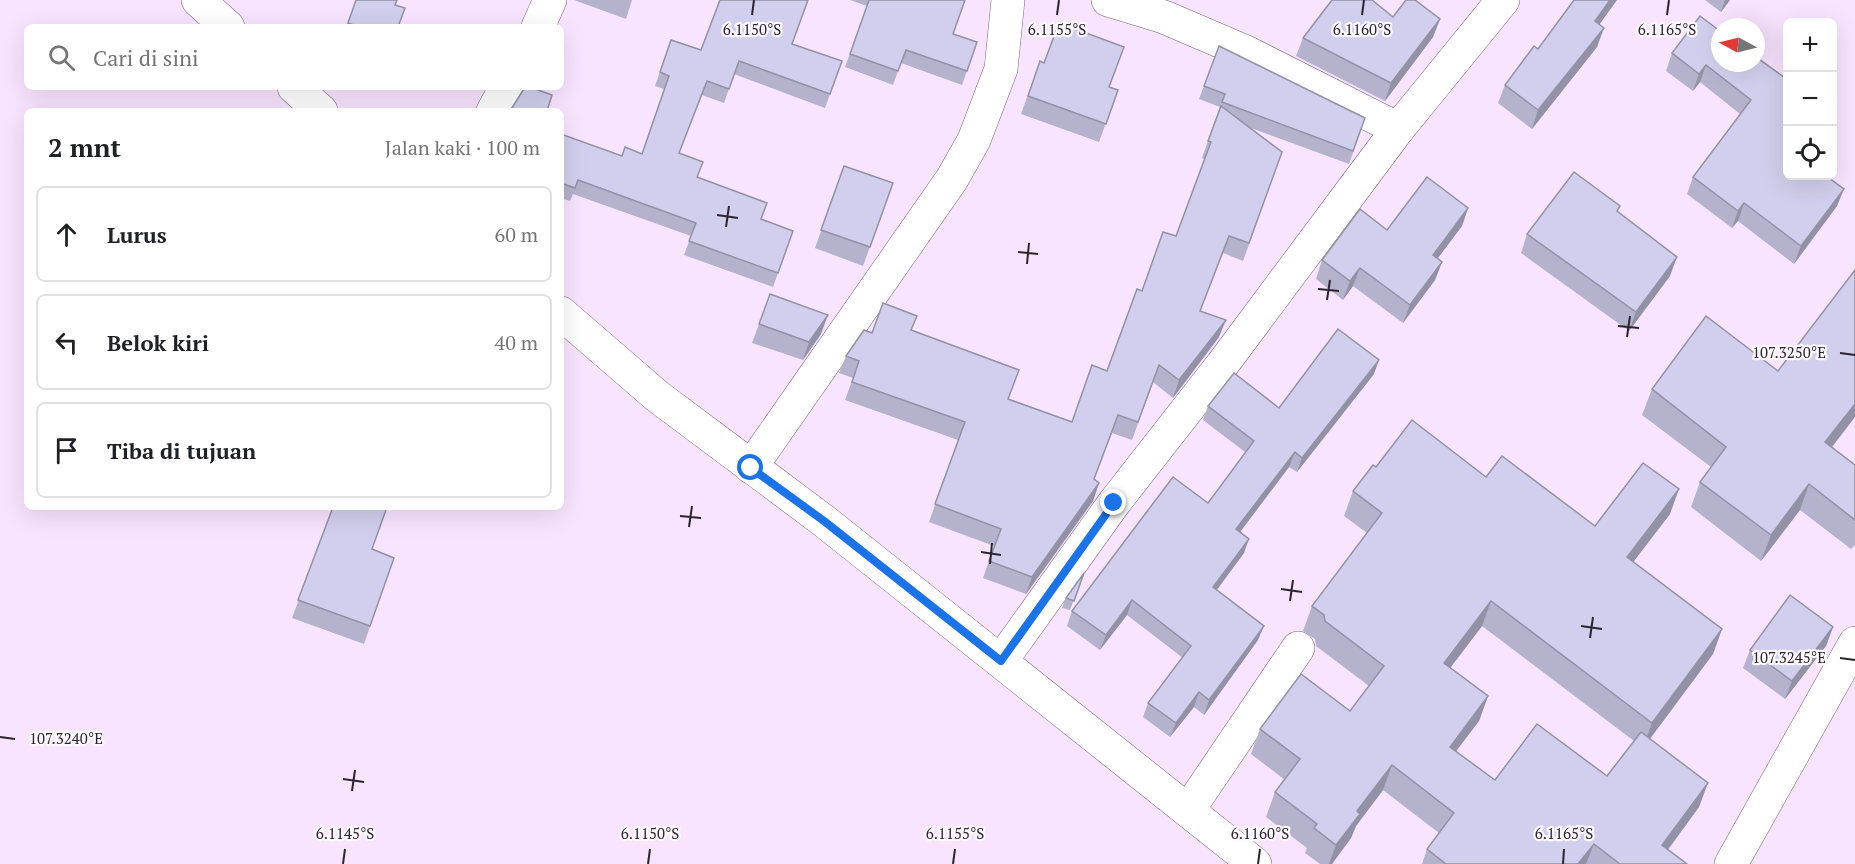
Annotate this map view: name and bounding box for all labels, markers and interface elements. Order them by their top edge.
north arrow [1711,18,1765,72]
map controls [1783,18,1837,180]
button: + [1783,18,1837,72]
text: 6.1150°S [723,19,781,39]
text: 6.1155°S [1028,19,1086,39]
text: 6.1160°S [1333,19,1391,39]
text: 6.1165°S [1638,19,1696,39]
search box [24,24,564,90]
icon: search [45,41,78,74]
text: Cari di sini [93,43,199,72]
button: − [1783,72,1837,126]
button: locate [1783,126,1837,180]
text: 2 mnt [48,130,121,164]
text: Jalan kaki · 100 m [385,134,540,161]
icon: ahead [50,218,83,251]
text: Lurus [107,220,167,249]
text: 60 m [495,221,538,248]
icon: left [50,326,83,359]
text: Belok kiri [107,328,209,357]
text: 40 m [495,329,538,356]
text: 107.3250°E [1752,342,1826,362]
icon: arrive [50,434,83,467]
text: Tiba di tujuan [107,436,256,465]
route start [737,454,763,480]
route end [1100,489,1126,515]
text: 107.3245°E [1752,647,1826,667]
text: 107.3240°E [29,728,103,748]
text: 6.1145°S [316,823,374,843]
text: 6.1150°S [621,823,679,843]
text: 6.1155°S [926,823,984,843]
text: 6.1160°S [1231,823,1289,843]
text: 6.1165°S [1535,823,1593,843]

